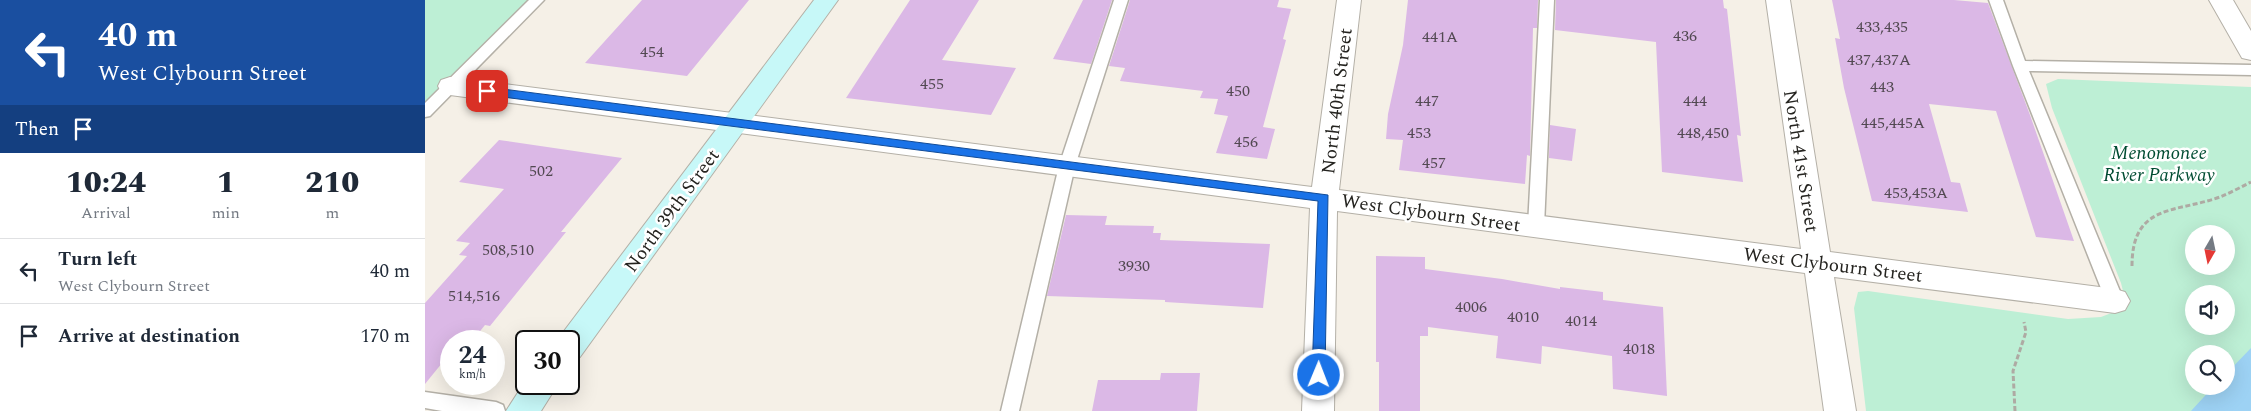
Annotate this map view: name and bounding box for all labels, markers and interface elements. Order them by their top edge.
text: 40 m [98,9,178,62]
house number: 433,435 [1856,15,1908,39]
icon: left [15,20,80,85]
house number: 436 [1673,24,1697,48]
house number: 441A [1422,25,1458,49]
street label: North 40th Street [1314,26,1361,176]
house number: 454 [640,40,664,64]
house number: 437,437A [1847,48,1911,72]
text: West Clybourn Street [98,57,307,90]
pin [466,70,508,112]
house number: 455 [920,72,944,96]
house number: 443 [1870,75,1894,99]
icon: arrive [473,77,501,105]
house number: 450 [1226,79,1250,103]
street label: North 41st Street [1775,88,1826,235]
house number: 447 [1415,89,1439,113]
house number: 444 [1683,89,1707,113]
house number: 445,445A [1861,111,1925,135]
text: Then [15,115,59,144]
icon: arrive [69,115,97,143]
house number: 453 [1407,121,1431,145]
house number: 448,450 [1677,121,1729,145]
house number: 456 [1234,130,1258,154]
park label: Menomonee River Parkway [2103,139,2215,190]
street label: North 39th Street [617,143,727,279]
house number: 457 [1422,151,1446,175]
house number: 502 [529,159,553,183]
text: 10:24 [66,160,146,206]
text: 1 [217,160,235,206]
text: 210 [305,160,359,206]
house number: 453,453A [1884,181,1948,205]
street label: West Clybourn Street [1339,187,1522,240]
text: Arrival [81,201,131,225]
text: min [212,201,240,225]
text: m [325,201,339,225]
north arrow [2185,225,2235,275]
map controls [2185,225,2235,395]
house number: 508,510 [482,238,534,262]
street label: West Clybourn Street [1742,240,1924,291]
text: Turn left [58,245,137,274]
house number: 3930 [1118,254,1150,278]
icon: left [15,257,43,285]
text: 40 m [370,257,410,286]
text: West Clybourn Street [58,274,210,298]
house number: 514,516 [448,284,500,308]
button: sound [2185,285,2235,335]
house number: 4006 [1455,295,1487,319]
house number: 4010 [1507,305,1539,329]
house number: 4014 [1565,309,1597,333]
icon: arrive [15,322,43,350]
text: Arrive at destination [58,322,240,351]
text: 170 m [360,322,410,351]
speed limit sign: 30 [515,330,580,395]
text: 24 [458,337,487,375]
house number: 4018 [1623,337,1655,361]
button: search [2185,345,2235,395]
position arrow [1292,348,1344,400]
text: km/h [459,365,486,384]

